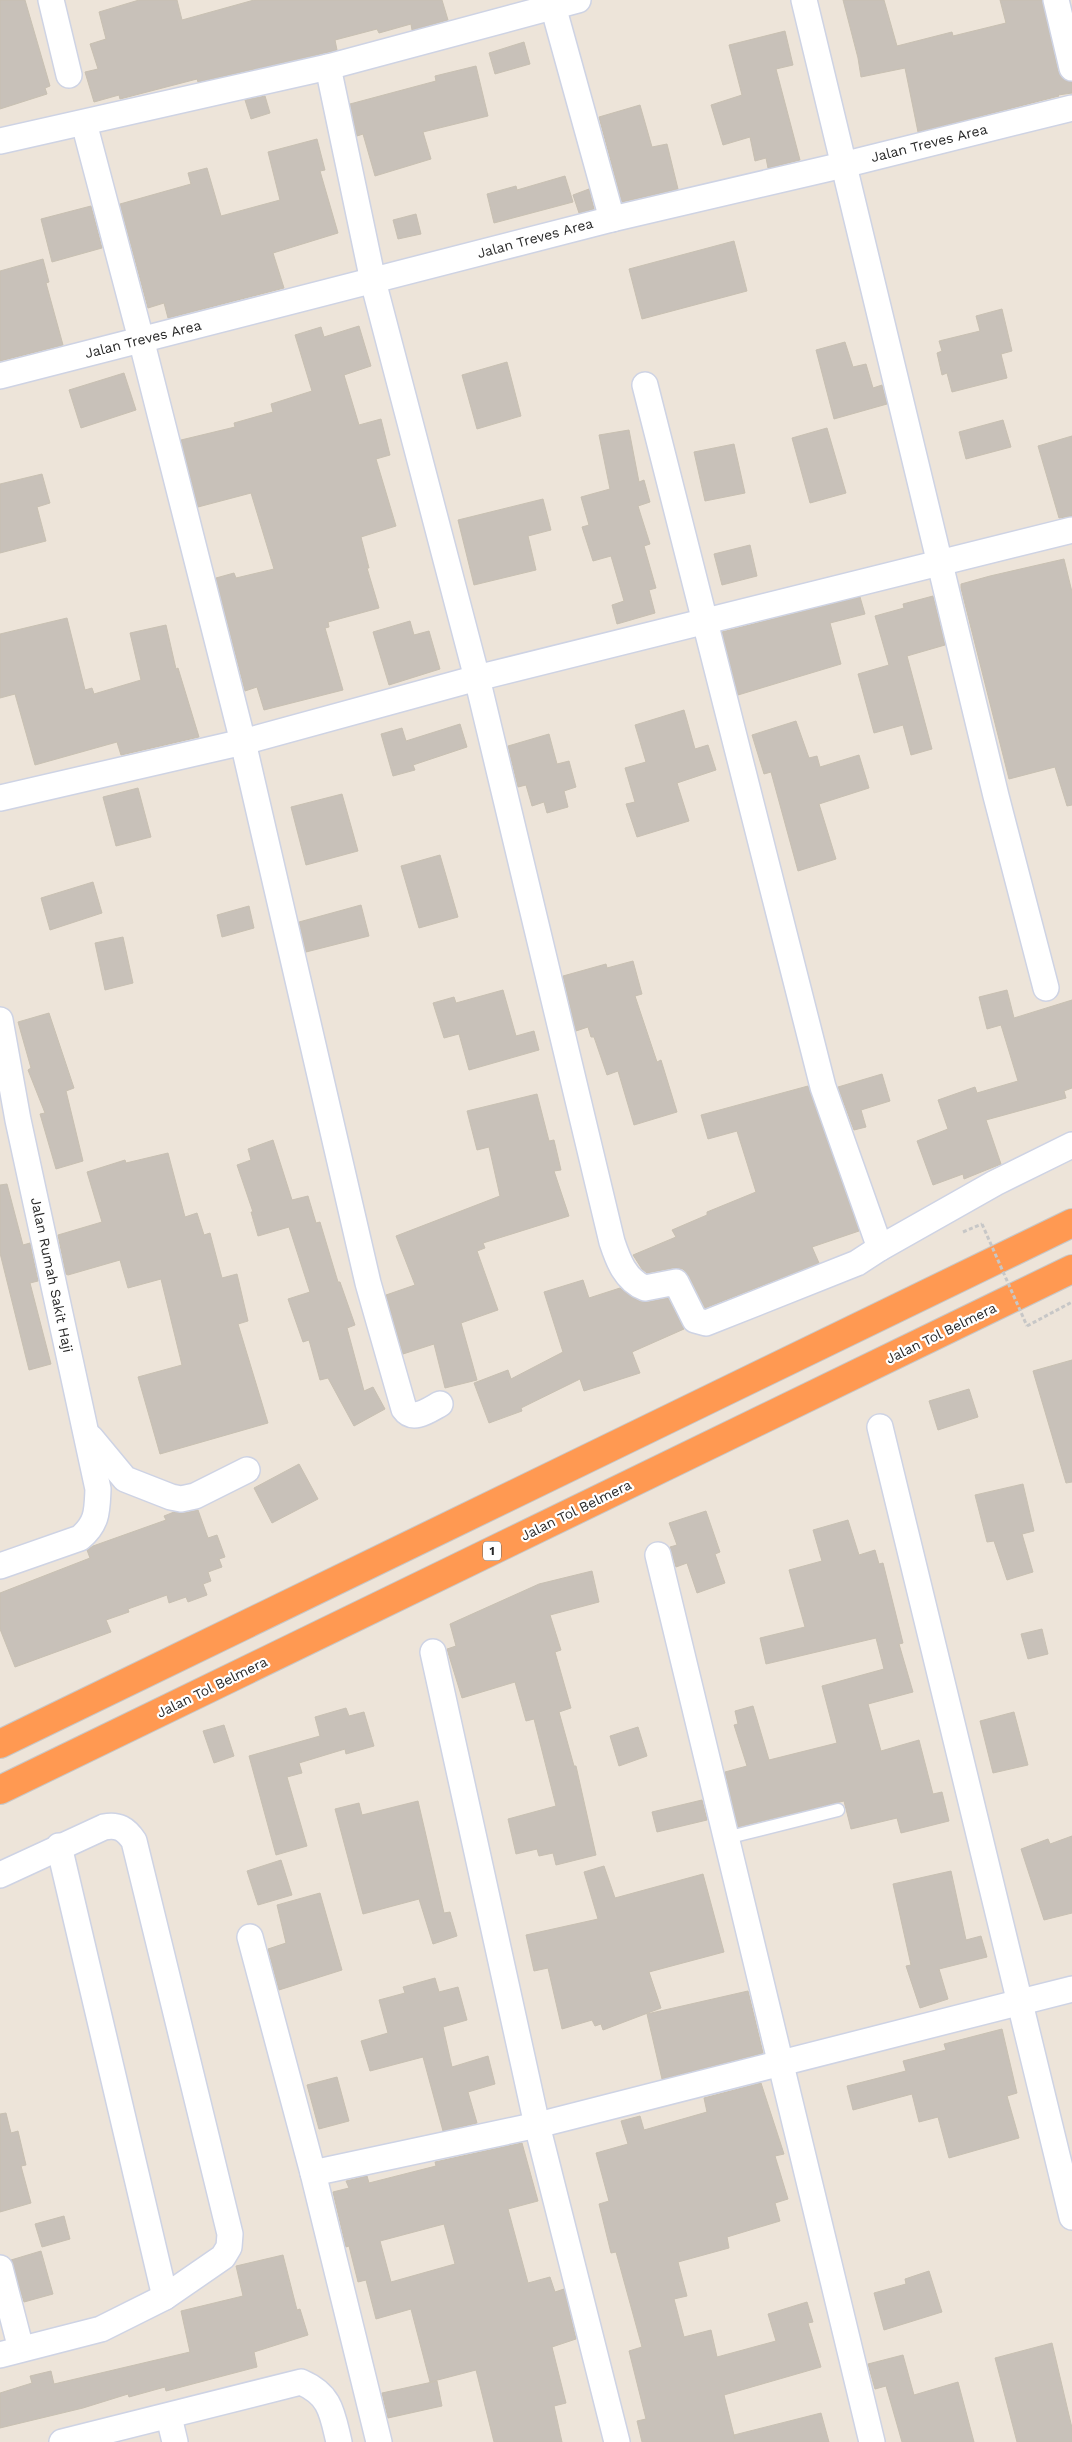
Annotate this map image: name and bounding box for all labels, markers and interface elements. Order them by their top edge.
street label: Jalan Treves Area [869,121,989,165]
street label: Jalan Treves Area [475,215,595,261]
street label: Jalan Treves Area [83,317,203,361]
street label: Jalan Rumah Sakit Haji [28,1196,76,1354]
street label: Jalan Tol Belmera [883,1299,999,1367]
street label: Jalan Tol Belmera [518,1476,634,1544]
road number: 1 [483,1542,501,1560]
street label: Jalan Tol Belmera [154,1653,270,1721]

